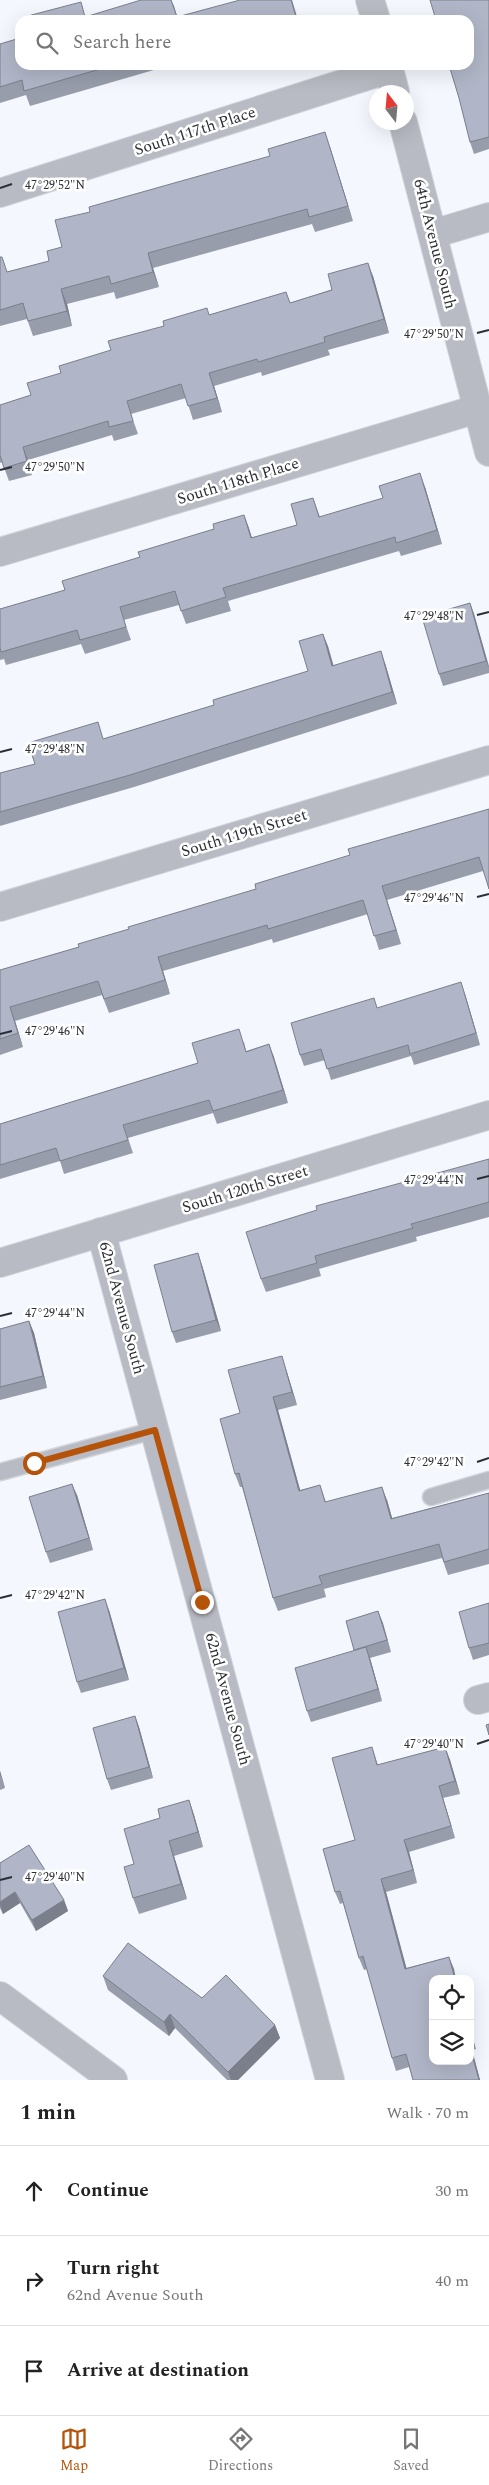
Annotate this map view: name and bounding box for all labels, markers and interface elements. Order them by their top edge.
search box [15,15,474,70]
text: Search here [73,28,172,57]
icon: search [33,29,61,57]
north arrow [369,85,414,130]
street label: South 117th Place [131,100,259,162]
text: 47°29'52"N [25,176,85,195]
street label: 64th Avenue South [407,176,463,312]
text: 47°29'50"N [404,325,464,344]
street label: South 118th Place [174,451,302,511]
text: 47°29'50"N [25,458,85,477]
text: 47°29'48"N [404,607,464,626]
text: 47°29'48"N [25,740,85,759]
street label: South 119th Street [178,802,310,864]
text: 47°29'46"N [404,889,464,908]
text: 47°29'46"N [25,1022,85,1041]
street label: South 120th Street [179,1158,311,1220]
text: 47°29'44"N [404,1171,464,1190]
street label: 62nd Avenue South [93,1239,151,1377]
text: 47°29'44"N [25,1304,85,1323]
route start [23,1452,46,1475]
text: 47°29'42"N [404,1453,464,1472]
text: 47°29'42"N [25,1586,85,1605]
route end [191,1591,214,1614]
street label: 62nd Avenue South [199,1630,257,1768]
text: 47°29'40"N [404,1735,464,1754]
text: 47°29'40"N [25,1868,85,1887]
map controls [429,1975,474,2065]
button: locate [429,1975,474,2020]
button: layers [429,2020,474,2065]
text: 1 min [20,2097,76,2129]
text: Walk · 70 m [386,2101,469,2125]
text: Continue [67,2176,149,2205]
icon: ahead [20,2177,48,2205]
text: 30 m [435,2179,469,2203]
text: Turn right [67,2254,160,2283]
icon: right [20,2267,48,2295]
text: 40 m [435,2269,469,2293]
text: 62nd Avenue South [67,2283,203,2307]
text: Arrive at destination [67,2356,249,2385]
icon: arrive [20,2357,48,2385]
tab: Map [60,2425,88,2476]
tab: Directions [208,2425,273,2476]
tab: Saved [393,2425,429,2476]

